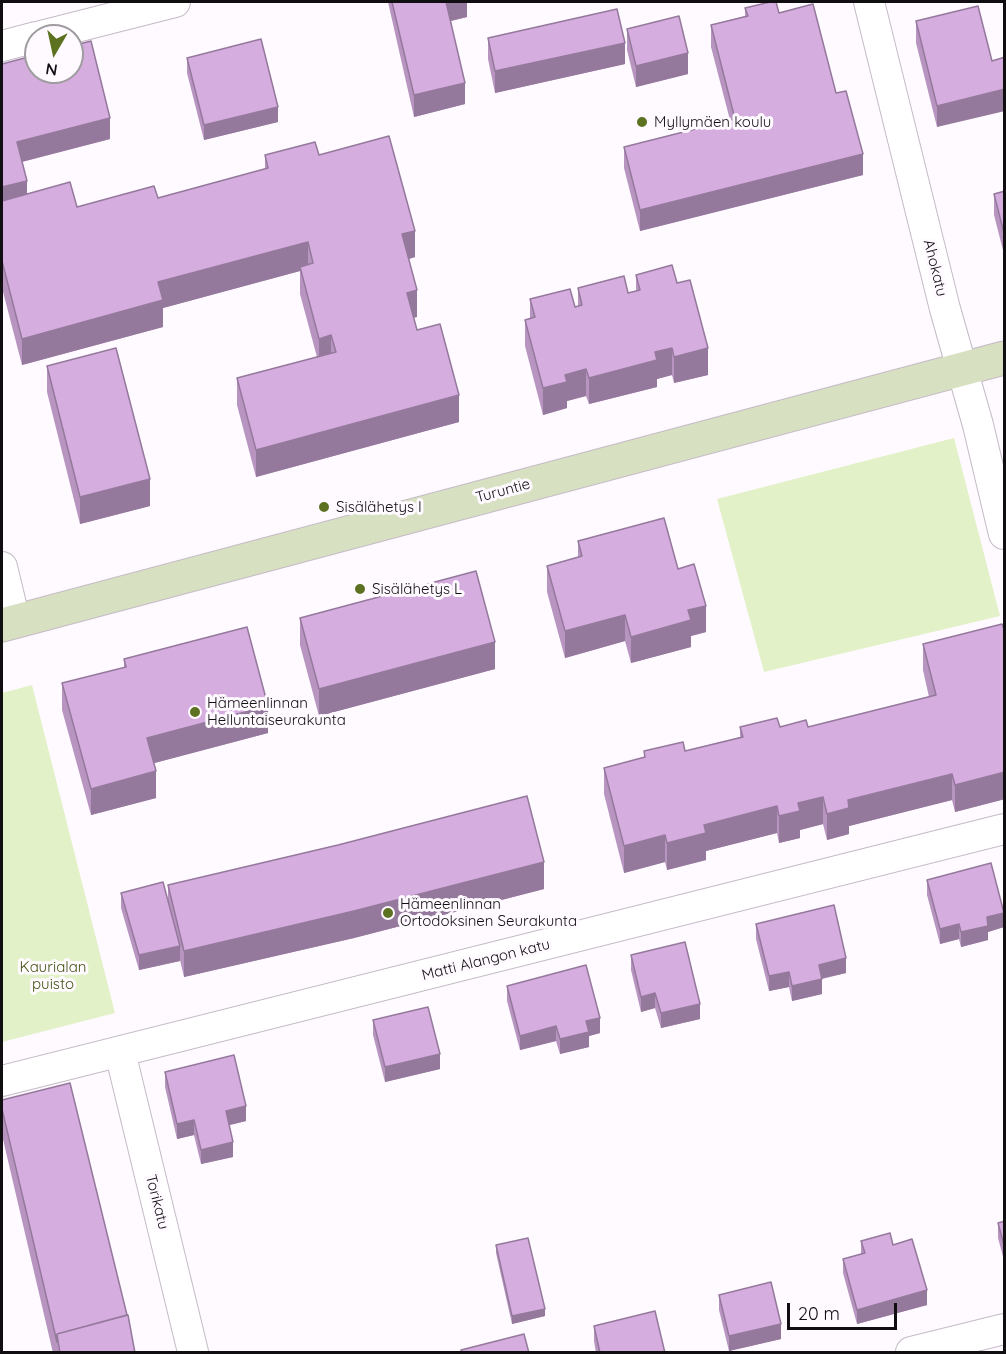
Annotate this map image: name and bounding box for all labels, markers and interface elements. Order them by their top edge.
north arrow [24,24,84,84]
text: N [44,59,59,81]
place label: Myllymäen koulu [654,113,771,131]
marker: Myllymäen koulu [635,115,649,129]
street label: Ahokatu [919,238,951,298]
street label: Turuntie [474,475,532,507]
place label: Sisälähetys I [336,498,422,516]
marker: Sisälähetys I [317,500,331,514]
place label: Sisälähetys L [372,580,462,598]
marker: Sisälähetys L [353,582,367,596]
place label: Hämeenlinnan Helluntaiseurakunta [207,694,346,729]
marker: Hämeenlinnan Helluntaiseurakunta [188,705,202,719]
place label: Hämeenlinnan Ortodoksinen Seurakunta [400,895,577,930]
marker: Hämeenlinnan Ortodoksinen Seurakunta [381,906,395,920]
street label: Matti Alangon katu [420,935,552,985]
park label: Kaurialan puisto [20,958,86,993]
street label: Torikatu [141,1173,173,1231]
scale bar [790,1291,900,1329]
text: 20 m [798,1302,840,1325]

